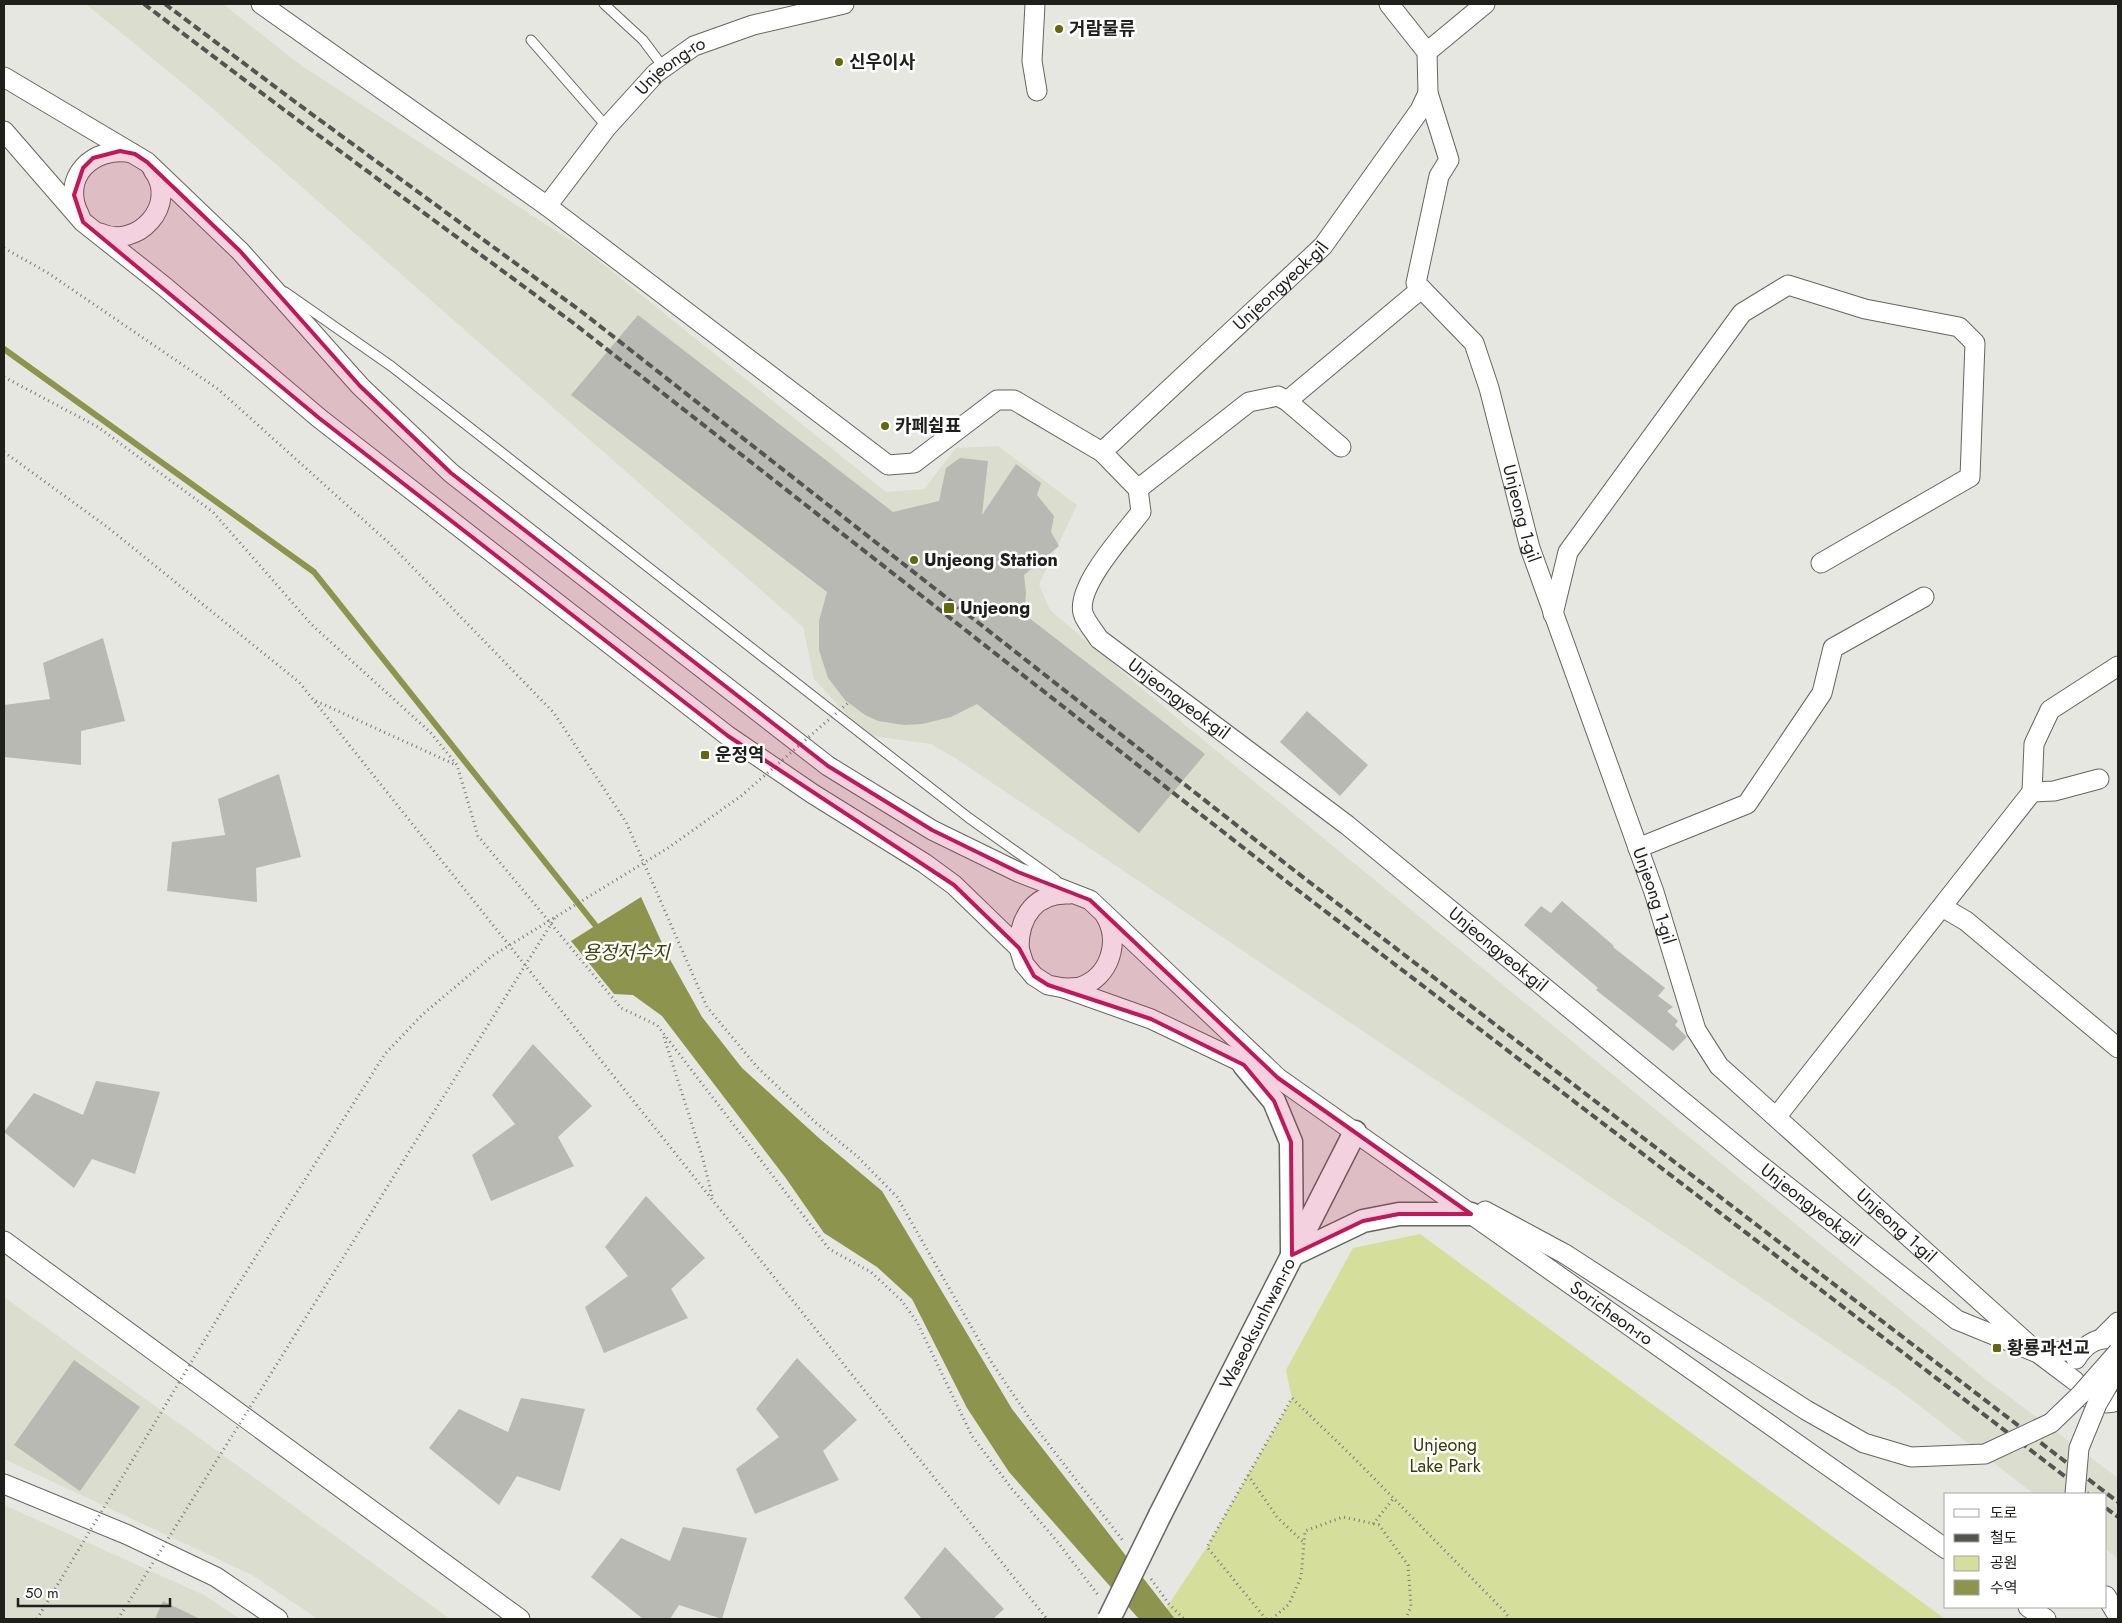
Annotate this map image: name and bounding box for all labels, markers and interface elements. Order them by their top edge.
place label: 거람물류 [1069,16,1135,42]
marker: 거람물류 [1053,23,1065,35]
street label: Unjeong-ro [629,30,709,101]
place label: 신우이사 [849,49,916,75]
marker: 신우이사 [833,56,845,68]
street label: Unjeongyeok-gil [1227,236,1335,337]
place label: 카페쉼표 [895,413,961,439]
marker: 카페쉼표 [879,420,891,432]
street label: Unjeong 1-gil [1496,461,1547,566]
place label: Unjeong Station [924,547,1058,573]
marker: Unjeong Station [908,554,920,566]
place label: Unjeong [960,595,1030,621]
marker: Unjeong [942,601,956,615]
street label: Unjeongyeok-gil [1122,652,1235,746]
place label: 운정역 [715,742,765,768]
marker: 운정역 [699,749,711,761]
street label: Unjeong 1-gil [1626,844,1682,947]
street label: Unjeongyeok-gil [1443,901,1553,998]
water label: 용정저수지 [582,939,671,966]
street label: Unjeongyeok-gil [1755,1157,1867,1253]
street label: Unjeong 1-gil [1850,1182,1942,1269]
street label: Waseoksunhwan-ro [1213,1253,1302,1394]
street label: Soricheon-ro [1564,1275,1659,1352]
place label: 황룡과선교 [2007,1335,2090,1361]
marker: 황룡과선교 [1991,1342,2003,1354]
park label: Unjeong Lake Park [1409,1432,1481,1479]
legend [1944,1493,2107,1608]
text: 도로 [1990,1502,2018,1524]
text: 철도 [1990,1527,2018,1549]
text: 공원 [1990,1552,2018,1574]
scale bar [18,1576,170,1608]
text: 수역 [1990,1577,2018,1599]
text: 50 m [25,1582,59,1604]

